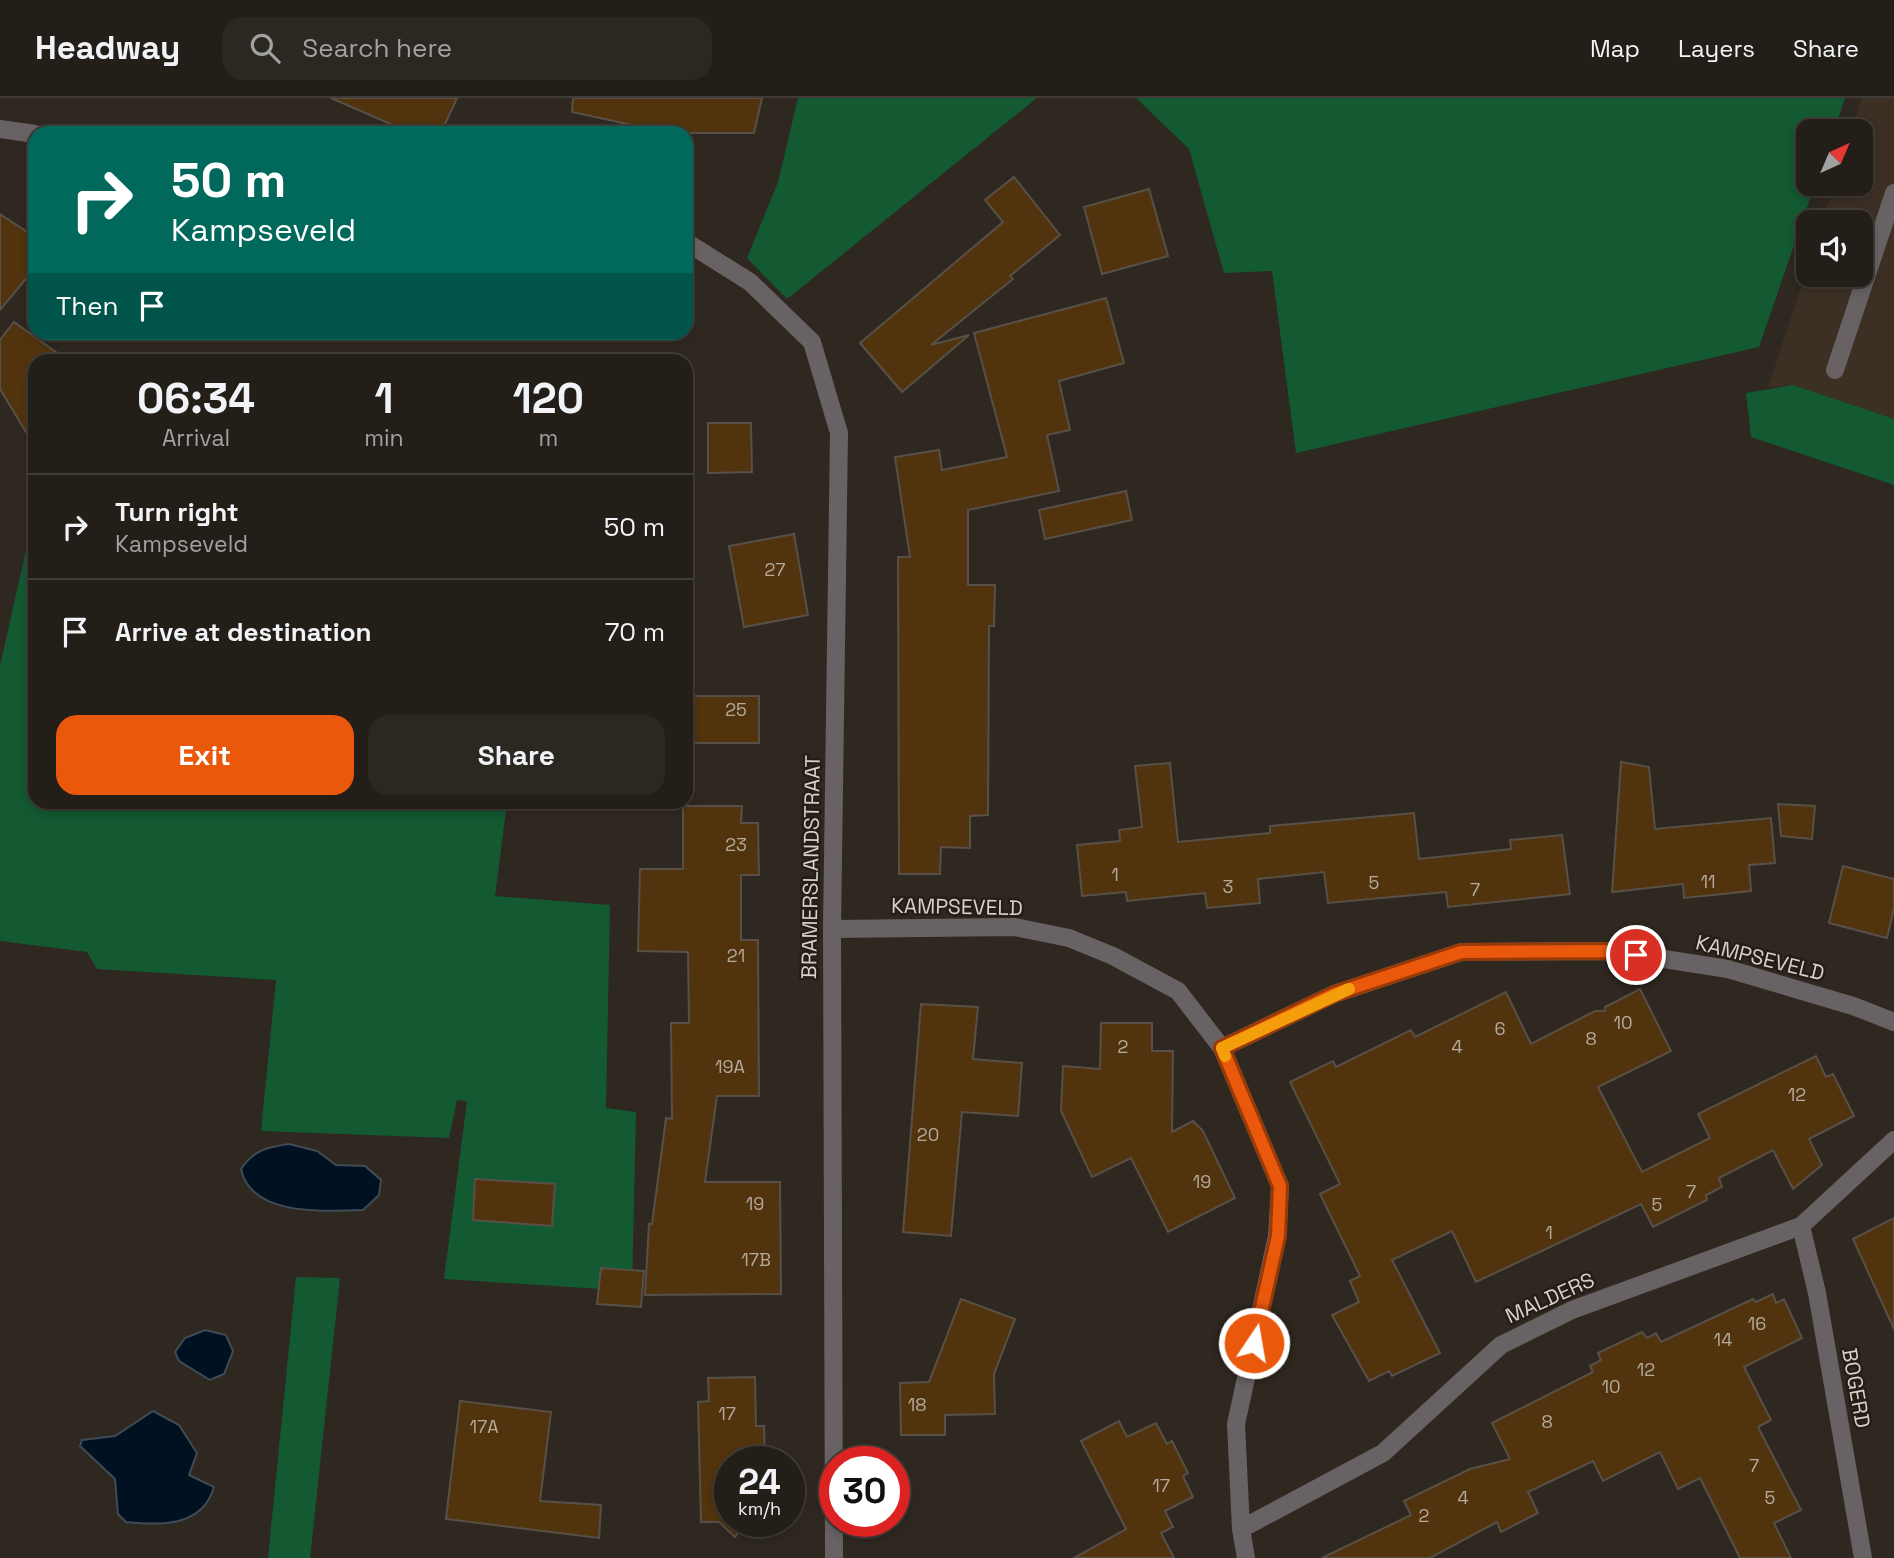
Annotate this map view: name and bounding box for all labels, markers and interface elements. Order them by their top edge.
search box [222,17,712,80]
text: Headway [35,27,180,69]
icon: search [246,29,284,67]
text: Search here [302,31,452,65]
text: Map [1590,33,1640,64]
text: Layers [1678,33,1755,64]
text: Share [1793,33,1859,64]
north arrow [1796,119,1872,196]
map controls [1796,119,1873,287]
text: 50 m [171,149,286,211]
icon: right [56,154,147,245]
text: Kampseveld [171,210,356,250]
button: sound [1796,210,1873,287]
icon: arrive [133,287,171,325]
text: Then [56,289,119,323]
text: 06:34 [137,372,255,425]
text: 1 [374,372,393,425]
text: 120 [513,372,584,425]
text: Arrival [162,423,230,453]
text: min [364,423,404,453]
text: m [538,423,558,453]
text: Turn right [115,495,239,529]
icon: right [56,508,94,546]
text: 50 m [604,510,665,544]
text: Kampseveld [115,529,248,559]
house number: 27 [765,558,785,581]
icon: arrive [56,613,94,651]
text: Arrive at destination [115,615,372,649]
text: 70 m [605,615,665,649]
house number: 25 [725,698,747,721]
button: Exit [56,715,354,795]
button: Share [368,715,665,795]
street label: BRAMERSLANDSTRAAT [795,755,826,979]
house number: 23 [725,833,747,856]
house number: 1 [1111,863,1119,886]
house number: 11 [1700,870,1716,893]
house number: 5 [1369,871,1379,894]
house number: 3 [1223,875,1233,898]
house number: 7 [1470,878,1480,901]
street label: KAMPSEVELD [891,892,1023,921]
pin [1606,925,1666,985]
street label: KAMPSEVELD [1693,928,1827,987]
icon: arrive [1617,936,1655,974]
house number: 21 [727,944,745,967]
house number: 10 [1613,1011,1633,1034]
house number: 6 [1494,1017,1506,1040]
house number: 8 [1585,1027,1597,1050]
house number: 2 [1118,1035,1128,1058]
house number: 4 [1451,1035,1463,1058]
house number: 19A [715,1055,745,1078]
house number: 12 [1788,1083,1806,1106]
house number: 20 [917,1123,939,1146]
house number: 19 [1193,1170,1211,1193]
house number: 7 [1686,1180,1696,1203]
house number: 19 [746,1192,764,1215]
house number: 5 [1652,1193,1662,1216]
house number: 1 [1545,1221,1553,1244]
house number: 17B [741,1248,771,1271]
street label: MALDERS [1501,1266,1599,1329]
position arrow [1217,1306,1291,1380]
house number: 16 [1748,1312,1766,1335]
house number: 14 [1714,1328,1732,1351]
street label: BOGERD [1836,1346,1877,1430]
house number: 12 [1637,1358,1655,1381]
house number: 10 [1601,1375,1621,1398]
house number: 18 [908,1393,926,1416]
house number: 17 [718,1402,736,1425]
house number: 8 [1541,1410,1553,1433]
house number: 17A [469,1415,499,1438]
speed limit sign: 30 [819,1446,910,1537]
house number: 7 [1749,1454,1759,1477]
text: 24 [738,1460,781,1504]
house number: 17 [1152,1474,1170,1497]
house number: 4 [1457,1486,1469,1509]
house number: 5 [1765,1486,1775,1509]
text: km/h [738,1497,781,1520]
house number: 2 [1419,1504,1429,1527]

